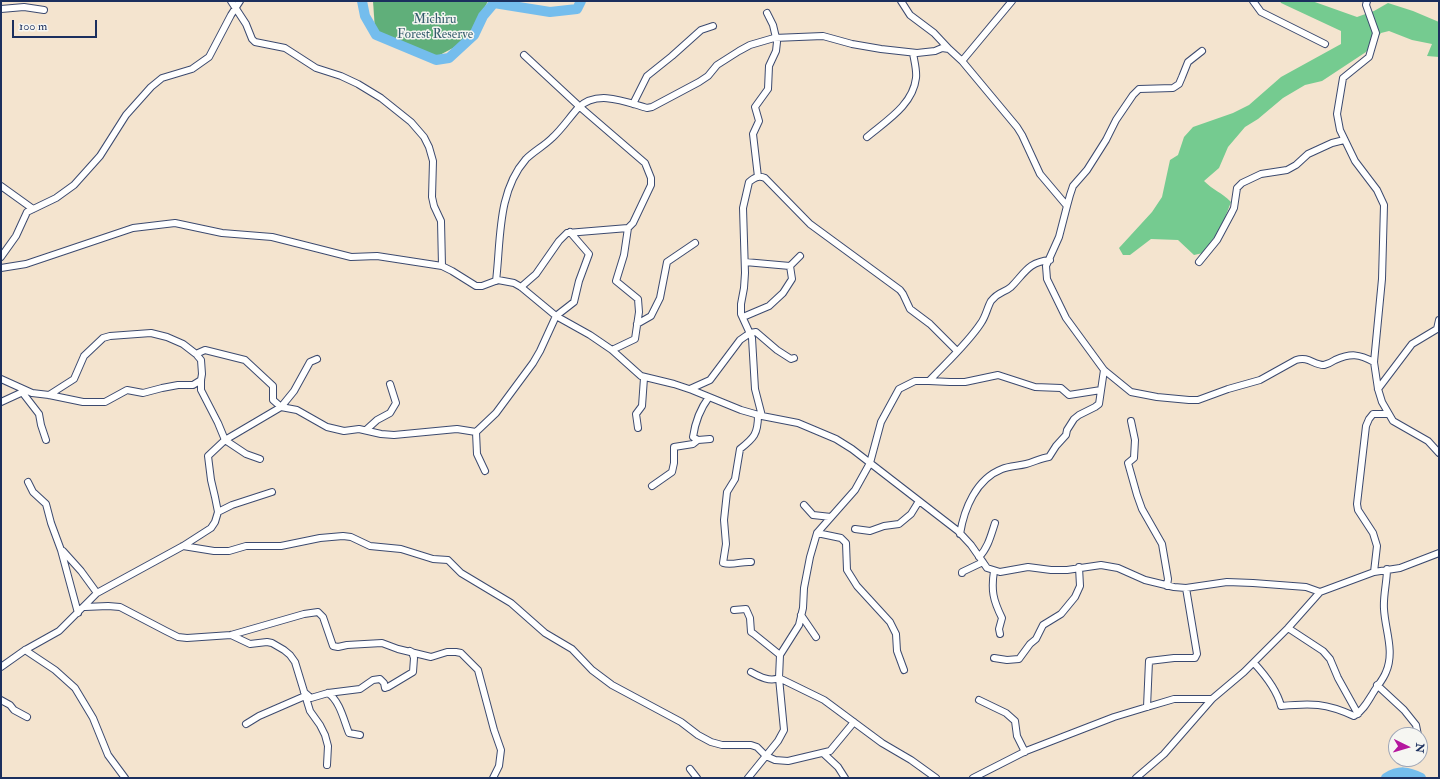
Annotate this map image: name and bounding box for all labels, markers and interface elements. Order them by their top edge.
scale bar [14,12,99,38]
park label: Michiru Forest Reserve [397,12,473,43]
text: 100 m [19,19,47,34]
north arrow [1388,727,1428,767]
text: N [1413,743,1426,753]

